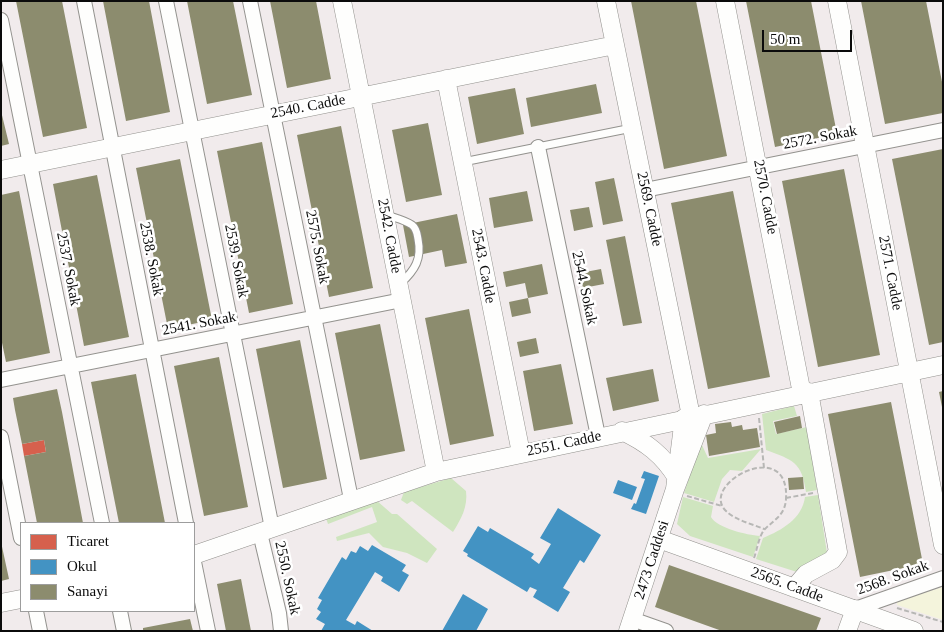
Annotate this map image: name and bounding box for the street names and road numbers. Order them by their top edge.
street label: 2540. Cadde [269,91,347,123]
street label: 2572. Sokak [781,122,859,154]
street label: 2570. Cadde [749,158,781,236]
street label: 2569. Cadde [632,170,666,248]
street label: 2542. Cadde [373,197,405,275]
street label: 2575. Sokak [301,208,333,286]
street label: 2538. Sokak [135,220,167,298]
street label: 2539. Sokak [220,222,252,300]
street label: 2543. Cadde [467,227,499,305]
street label: 2537. Sokak [52,230,84,308]
street label: 2571. Cadde [874,234,906,312]
street label: 2544. Sokak [567,249,601,327]
street label: 2541. Sokak [160,308,238,340]
street label: 2551. Cadde [525,427,603,461]
street label: 2473 Caddesi [631,518,673,602]
street label: 2550. Sokak [270,539,304,617]
street label: 2568. Sokak [855,557,931,599]
street label: 2565. Cadde [748,564,826,606]

